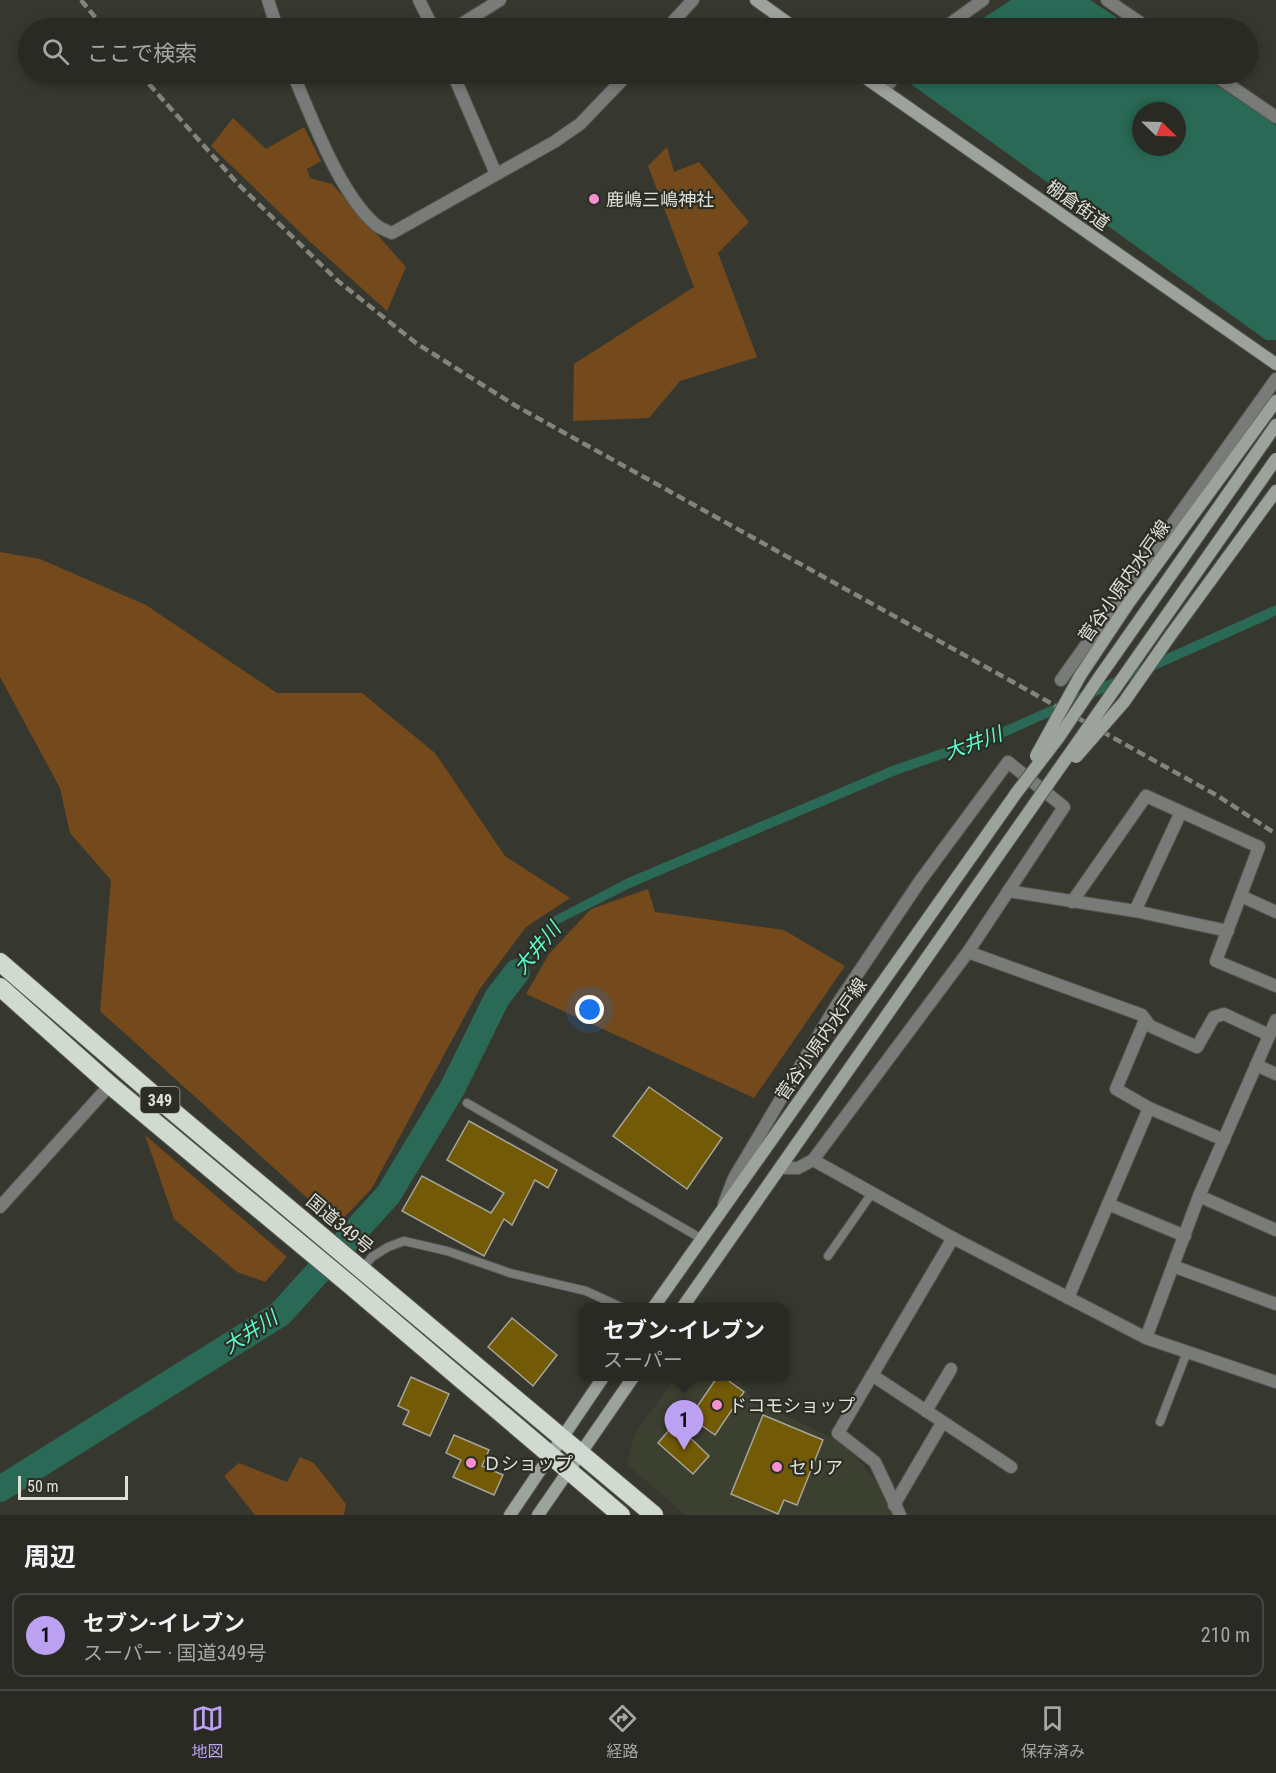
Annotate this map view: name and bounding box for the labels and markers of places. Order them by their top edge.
place label: 鹿嶋三嶋神社 [606,189,714,210]
marker: 鹿嶋三嶋神社 [587,192,601,206]
place label: ドコモショップ [729,1395,855,1416]
marker: ドコモショップ [710,1398,724,1412]
pin: 1 [664,1400,704,1450]
place label: Ｄショップ [483,1453,573,1474]
marker: Ｄショップ [464,1456,478,1470]
place label: セリア [789,1457,843,1478]
marker: セリア [770,1460,784,1474]

